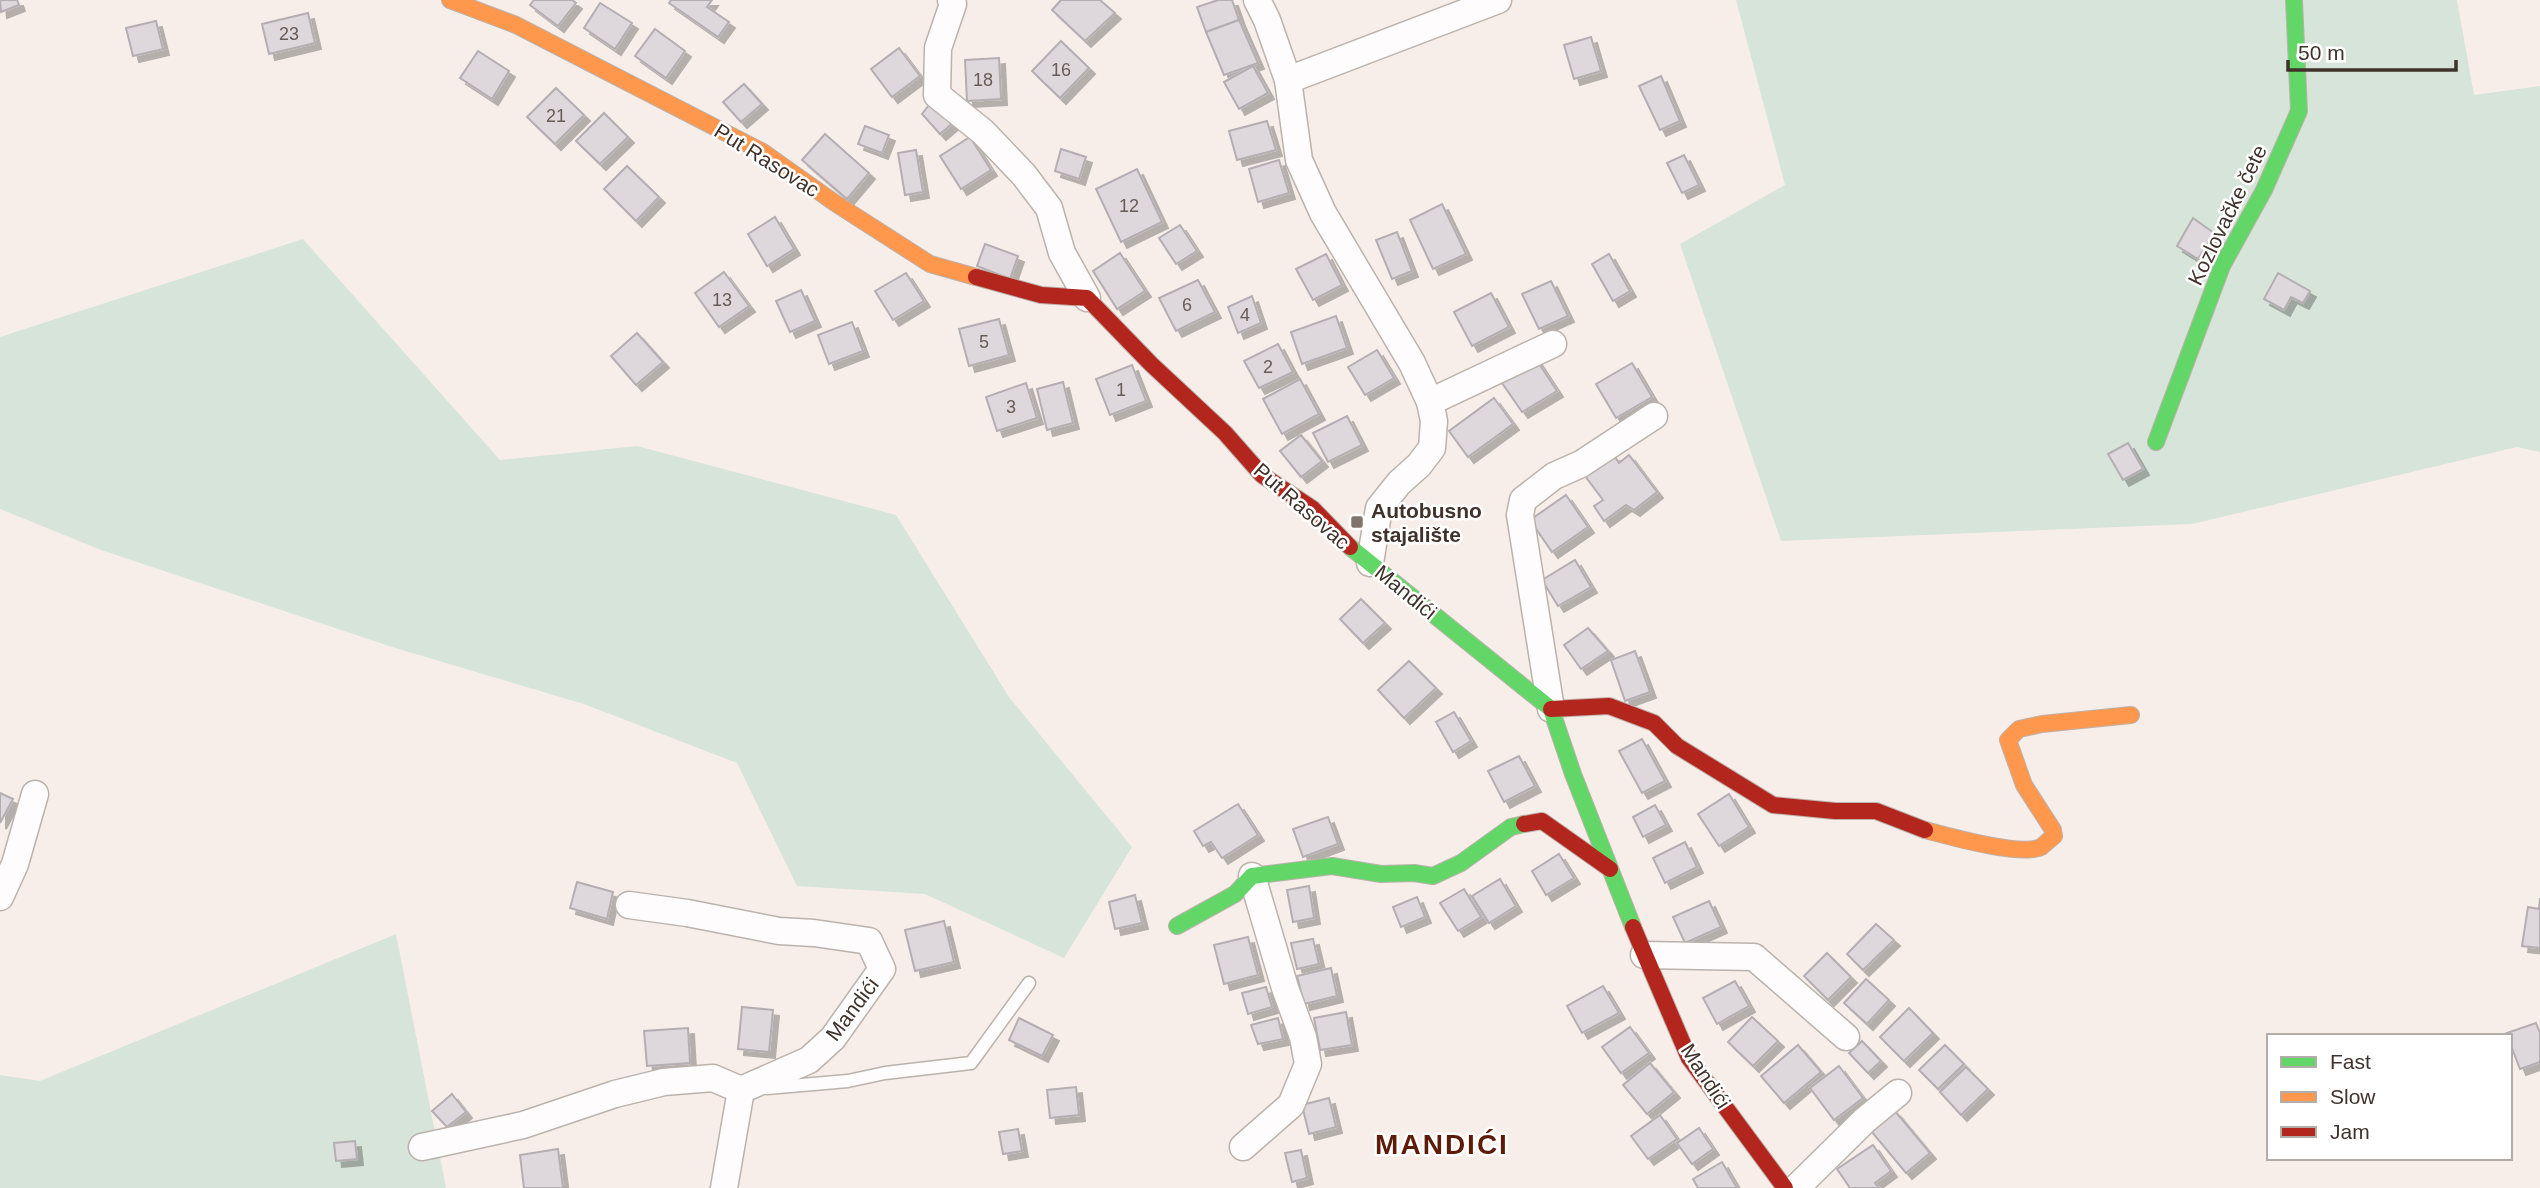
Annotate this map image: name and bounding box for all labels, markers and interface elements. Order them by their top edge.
house number: 23 [279,24,299,44]
scale bar [2288,28,2456,72]
text: 50 m [2298,41,2345,64]
house number: 16 [1051,60,1071,80]
house number: 18 [973,70,993,90]
house number: 21 [546,106,566,126]
street label: Put Rasovac [710,119,824,201]
street label: Kozlovačke čete [2183,141,2271,289]
house number: 12 [1119,196,1139,216]
house number: 13 [712,290,732,310]
house number: 6 [1182,295,1192,315]
house number: 4 [1240,305,1250,325]
house number: 5 [979,332,989,352]
house number: 2 [1263,357,1273,377]
house number: 1 [1116,380,1126,400]
house number: 3 [1006,397,1016,417]
street label: Put Rasovac [1250,458,1354,554]
place label: Autobusno stajalište [1371,499,1482,546]
marker: Autobusno stajalište [1349,514,1365,530]
street label: Mandići [1371,560,1441,624]
street label: Mandići [821,973,883,1045]
legend [2267,1034,2512,1160]
street label: Mandići [1677,1039,1735,1113]
text: Fast [2330,1050,2371,1073]
text: Slow [2330,1085,2376,1108]
text: Jam [2330,1120,2370,1143]
district label: MANDIĆI [1375,1129,1509,1160]

